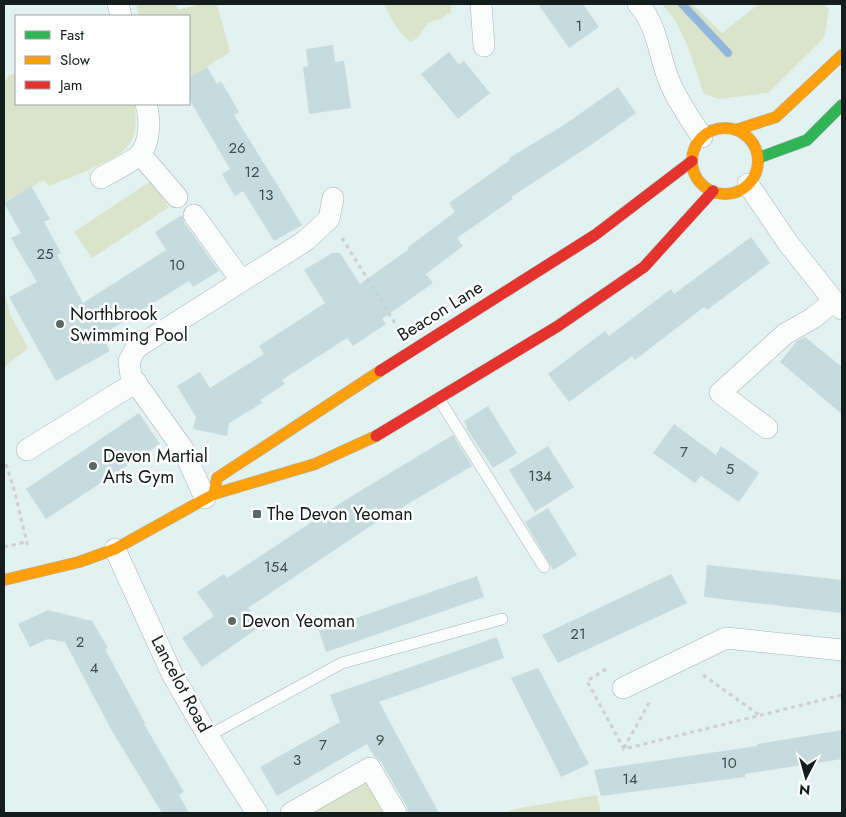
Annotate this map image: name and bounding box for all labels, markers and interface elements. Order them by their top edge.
legend [15,15,190,105]
house number: 1 [576,15,582,37]
text: Fast [60,24,84,46]
text: Slow [60,49,91,71]
text: Jam [58,74,83,96]
house number: 26 [228,137,246,159]
house number: 12 [244,161,260,183]
house number: 13 [259,184,273,206]
house number: 25 [37,243,54,265]
house number: 10 [169,254,185,276]
street label: Beacon Lane [392,274,488,348]
place label: Northbrook Swimming Pool [70,301,188,348]
marker: Northbrook Swimming Pool [54,318,66,330]
house number: 7 [680,441,688,463]
place label: Devon Martial Arts Gym [103,443,208,490]
house number: 5 [726,458,734,480]
marker: Devon Martial Arts Gym [87,460,99,472]
house number: 134 [528,465,552,487]
place label: The Devon Yeoman [267,501,413,527]
marker: The Devon Yeoman [251,508,263,520]
house number: 154 [264,556,288,578]
place label: Devon Yeoman [242,608,355,634]
marker: Devon Yeoman [226,615,238,627]
house number: 21 [570,623,586,645]
house number: 2 [76,631,84,653]
street label: Lancelot Road [144,631,218,737]
house number: 4 [90,657,99,679]
house number: 9 [376,729,384,751]
house number: 7 [319,734,327,756]
house number: 3 [293,749,301,771]
house number: 10 [721,752,737,774]
north arrow [781,752,831,802]
house number: 14 [622,768,638,790]
text: N [798,779,811,800]

